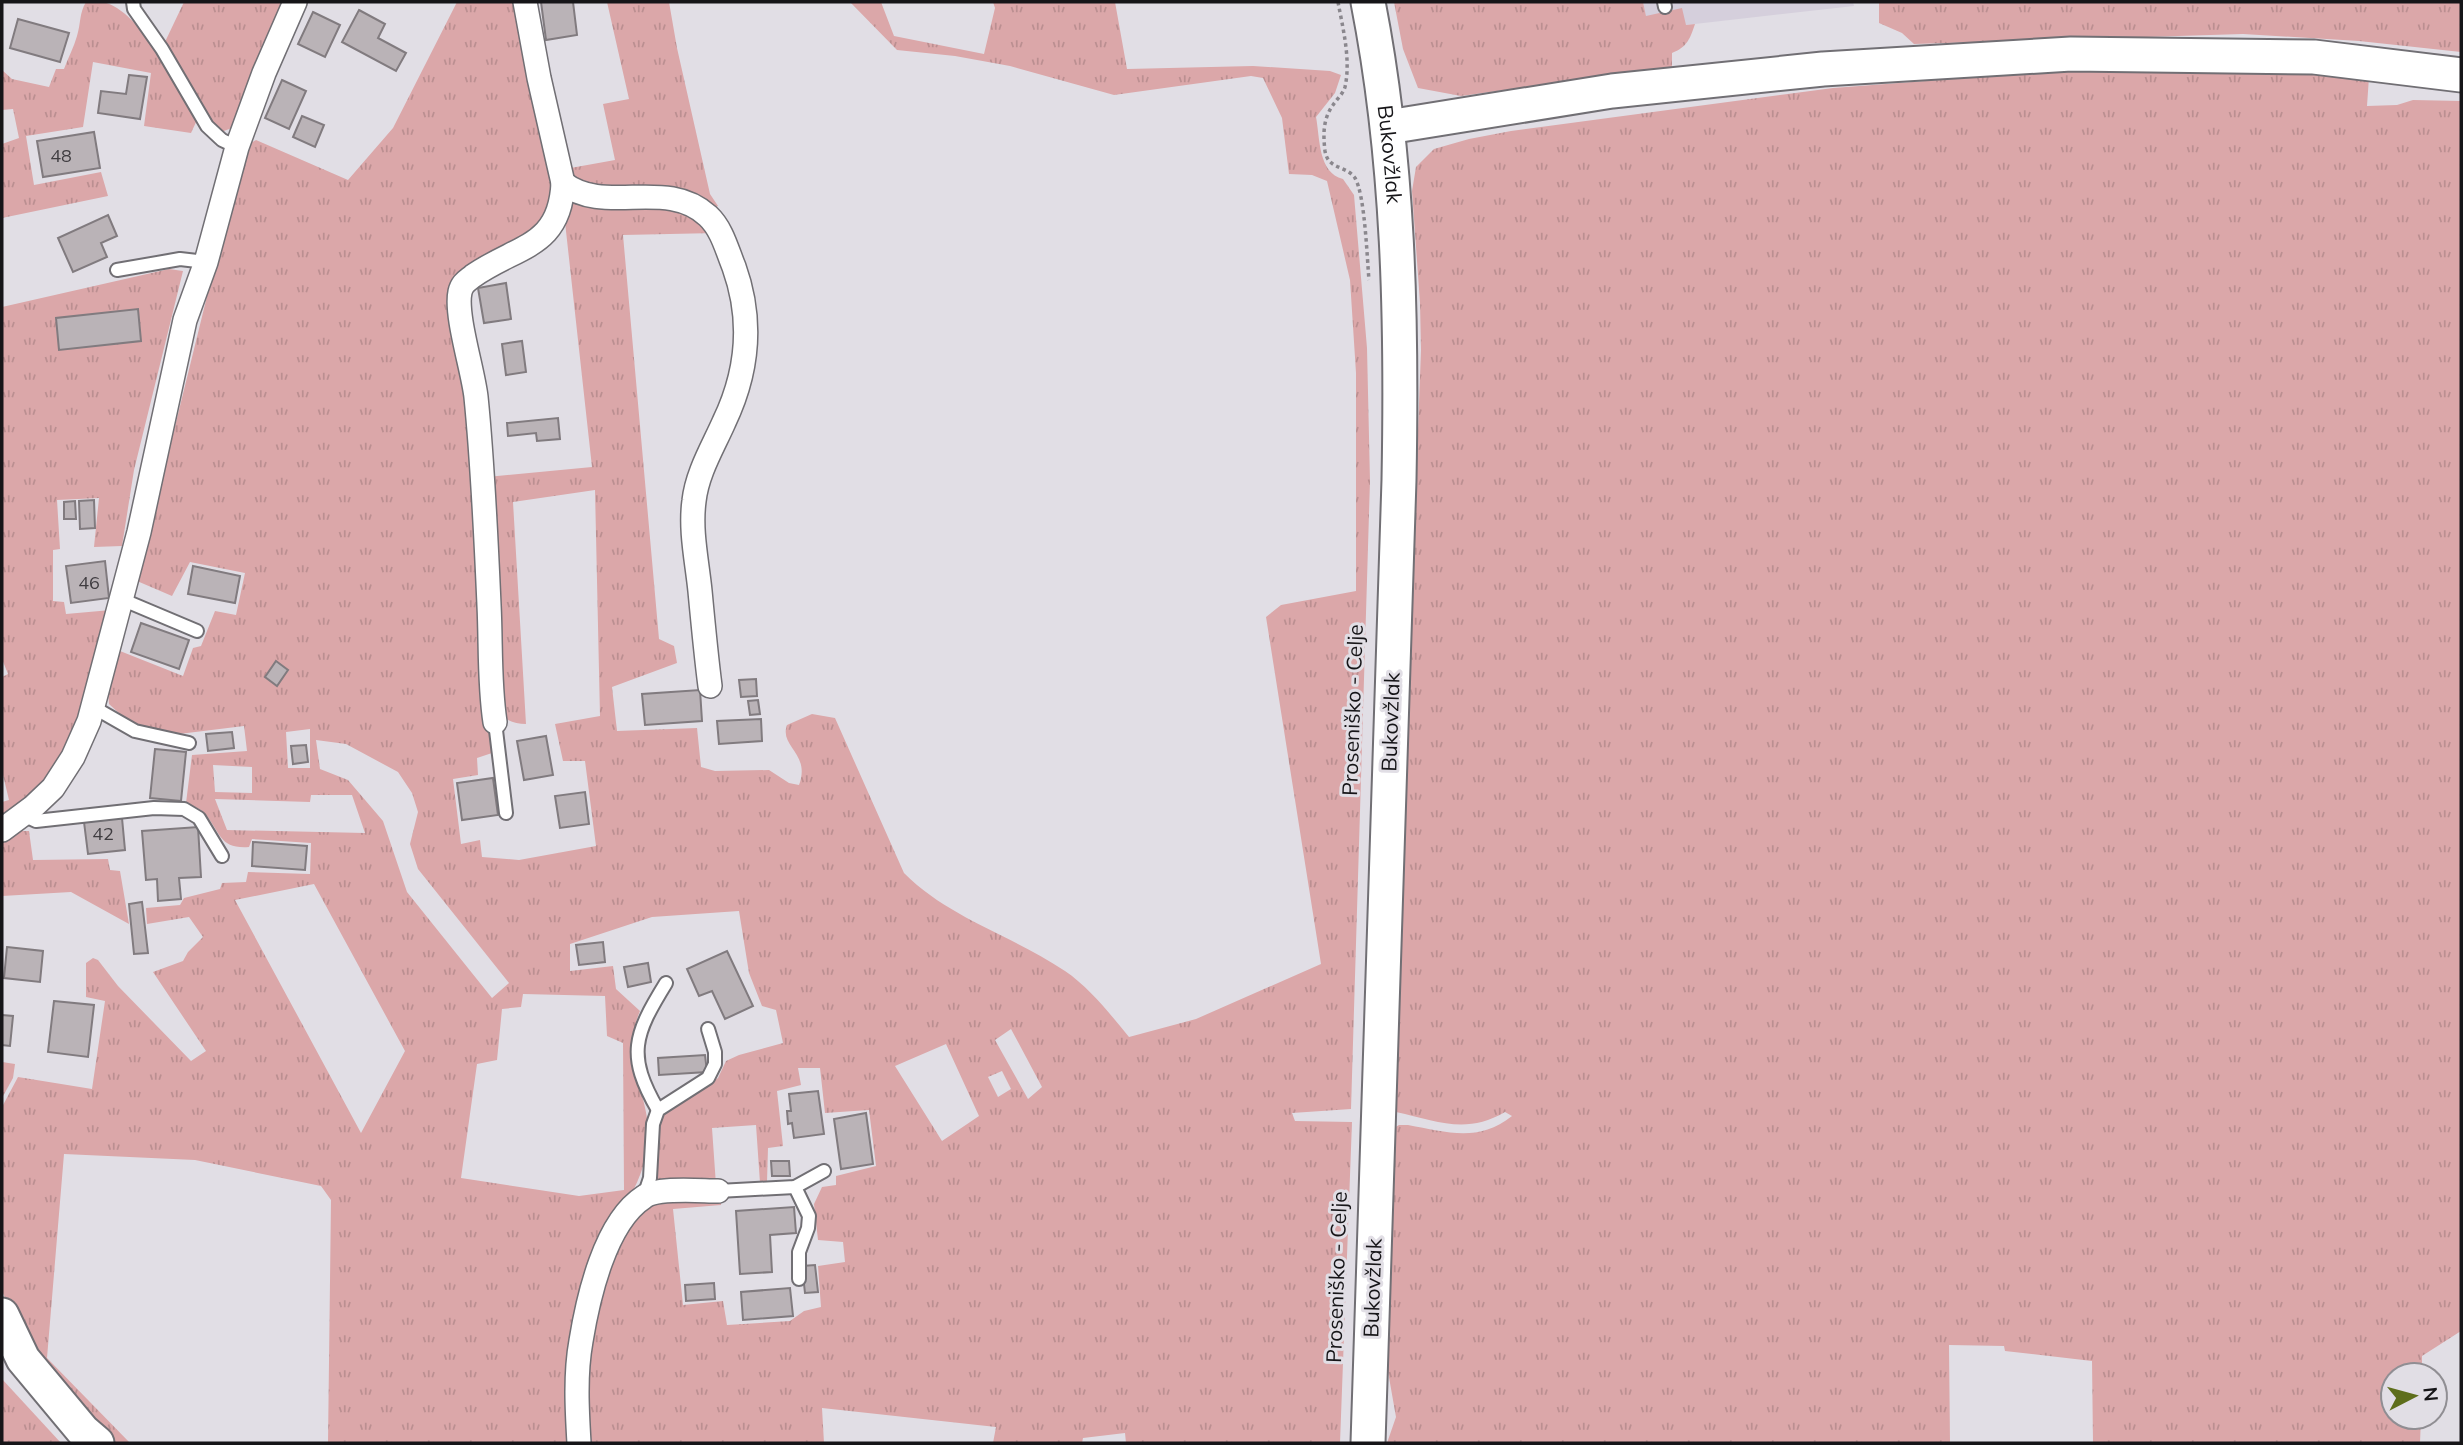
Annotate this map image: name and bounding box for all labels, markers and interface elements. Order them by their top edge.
street label: Bukovžlak [1373,103,1408,205]
house number: 48 [50,144,72,167]
house number: 46 [78,571,100,594]
street label: Proseniško - Celje [1336,624,1368,796]
street label: Bukovžlak [1375,672,1405,772]
house number: 42 [92,822,114,845]
street label: Proseniško - Celje [1320,1191,1352,1363]
street label: Bukovžlak [1357,1238,1387,1338]
north arrow [2379,1361,2449,1431]
text: N [2418,1386,2444,1403]

